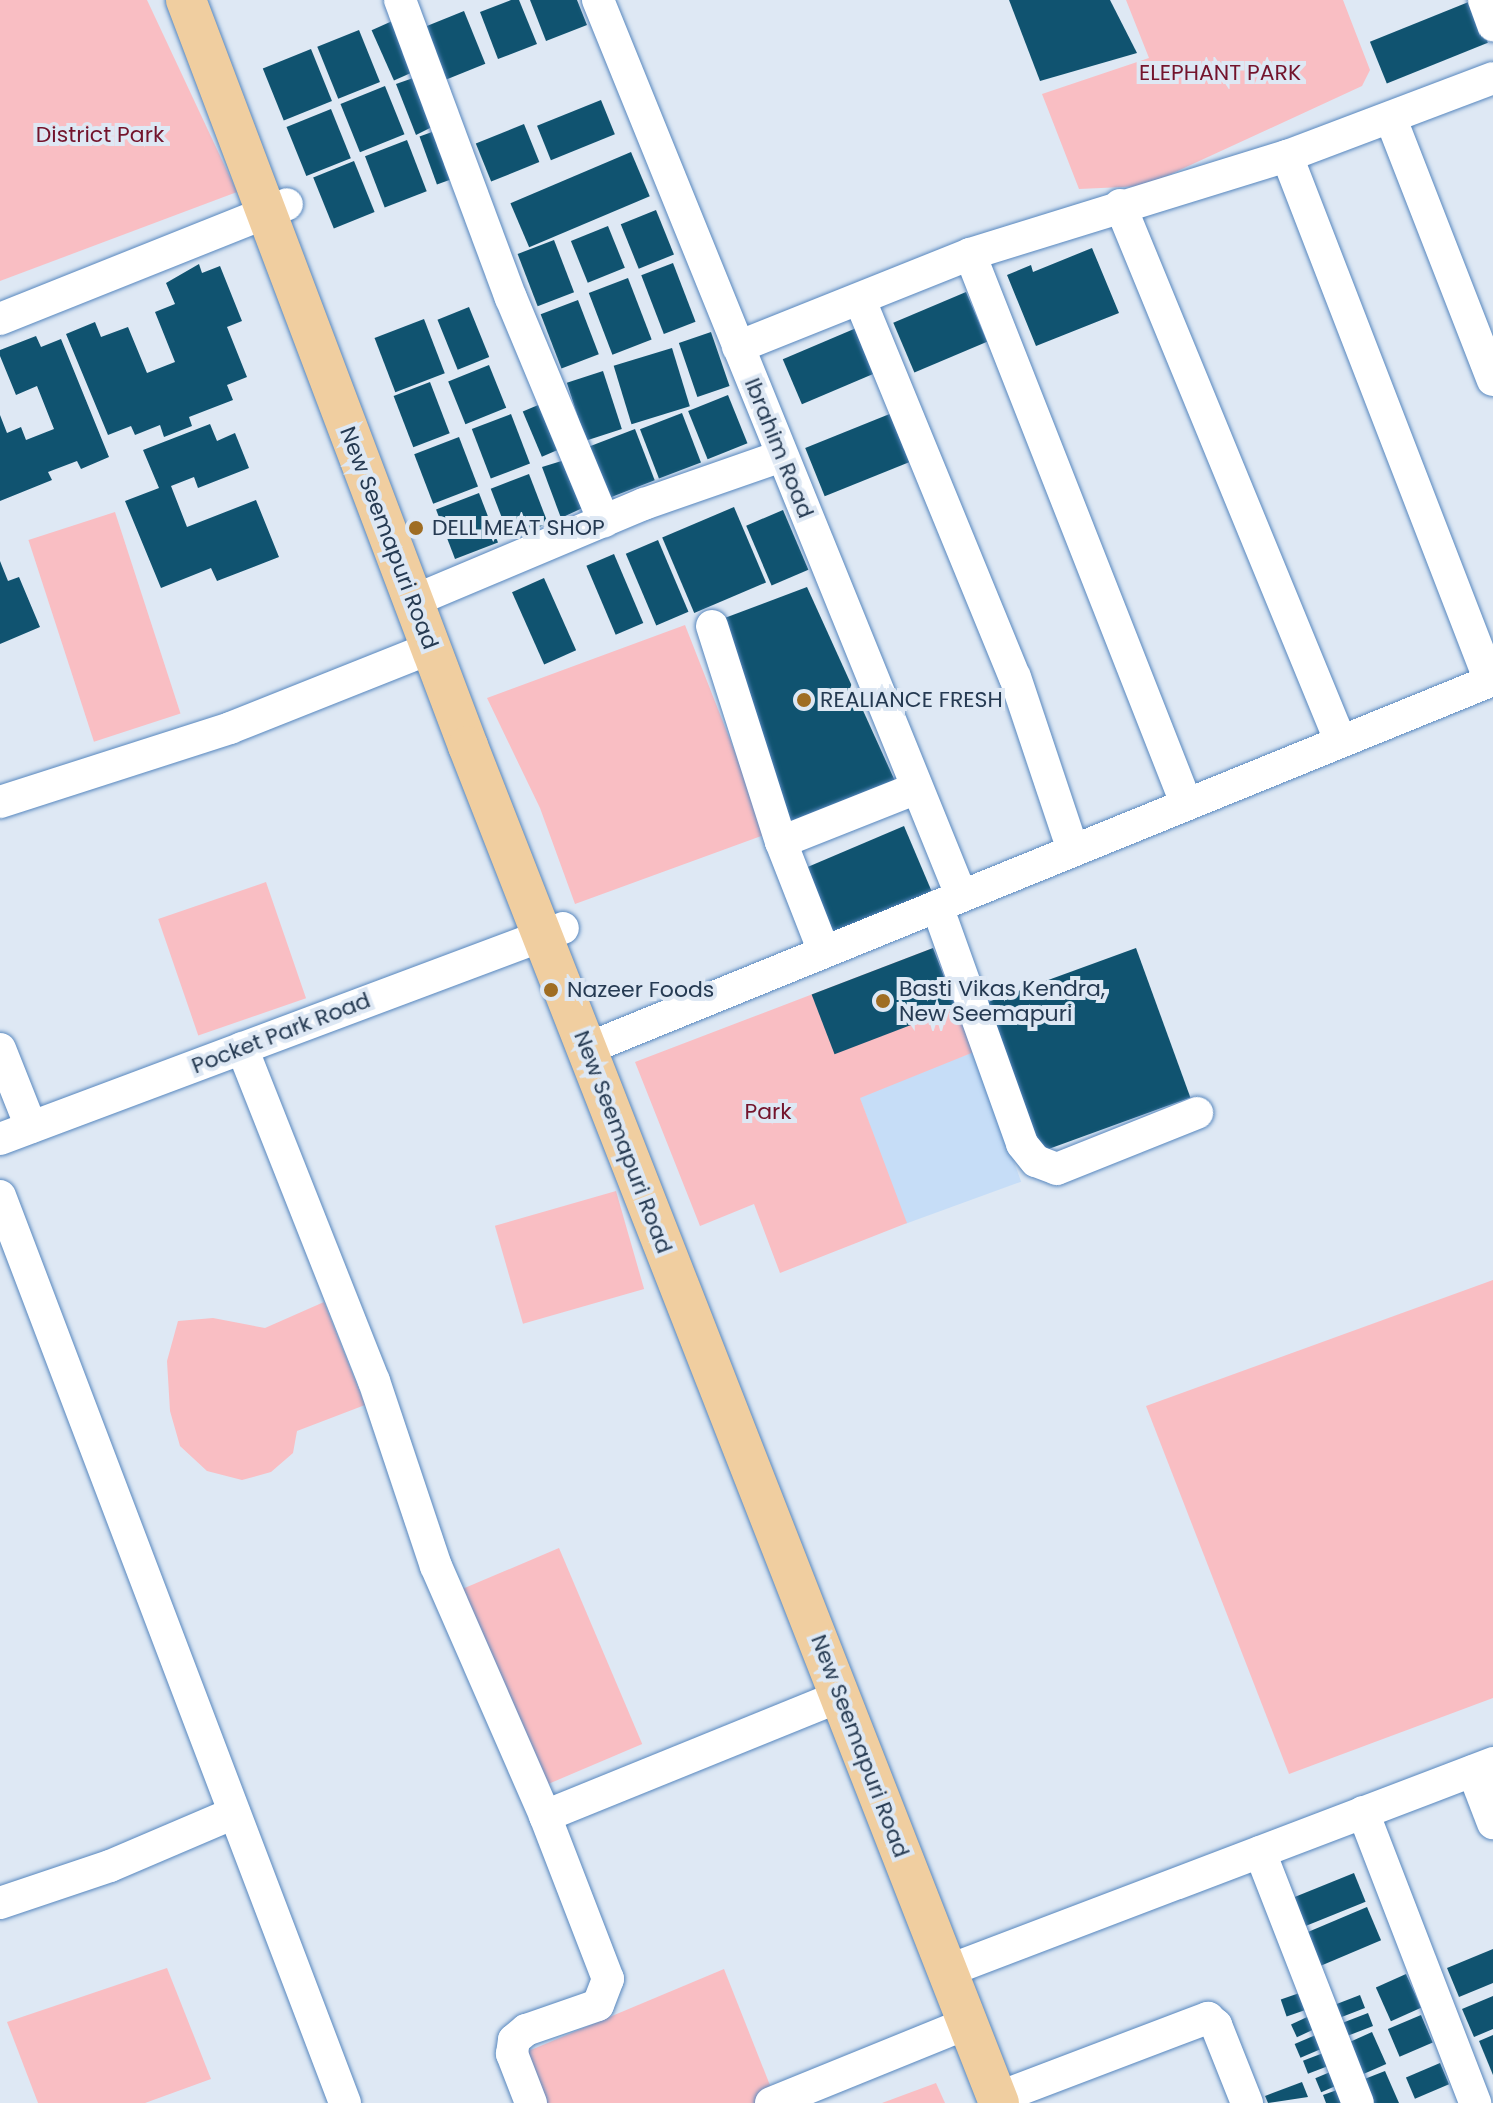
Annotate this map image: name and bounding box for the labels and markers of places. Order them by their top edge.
place label: DELL MEAT SHOP [432,515,605,541]
marker: DELL MEAT SHOP [407,519,425,537]
place label: REALIANCE FRESH [820,687,1003,713]
marker: REALIANCE FRESH [795,691,813,709]
place label: Basti Vikas Kendra, New Seemapuri [899,975,1105,1026]
place label: Nazeer Foods [567,977,714,1003]
marker: Nazeer Foods [542,981,560,999]
marker: Basti Vikas Kendra, New Seemapuri [874,992,892,1010]

